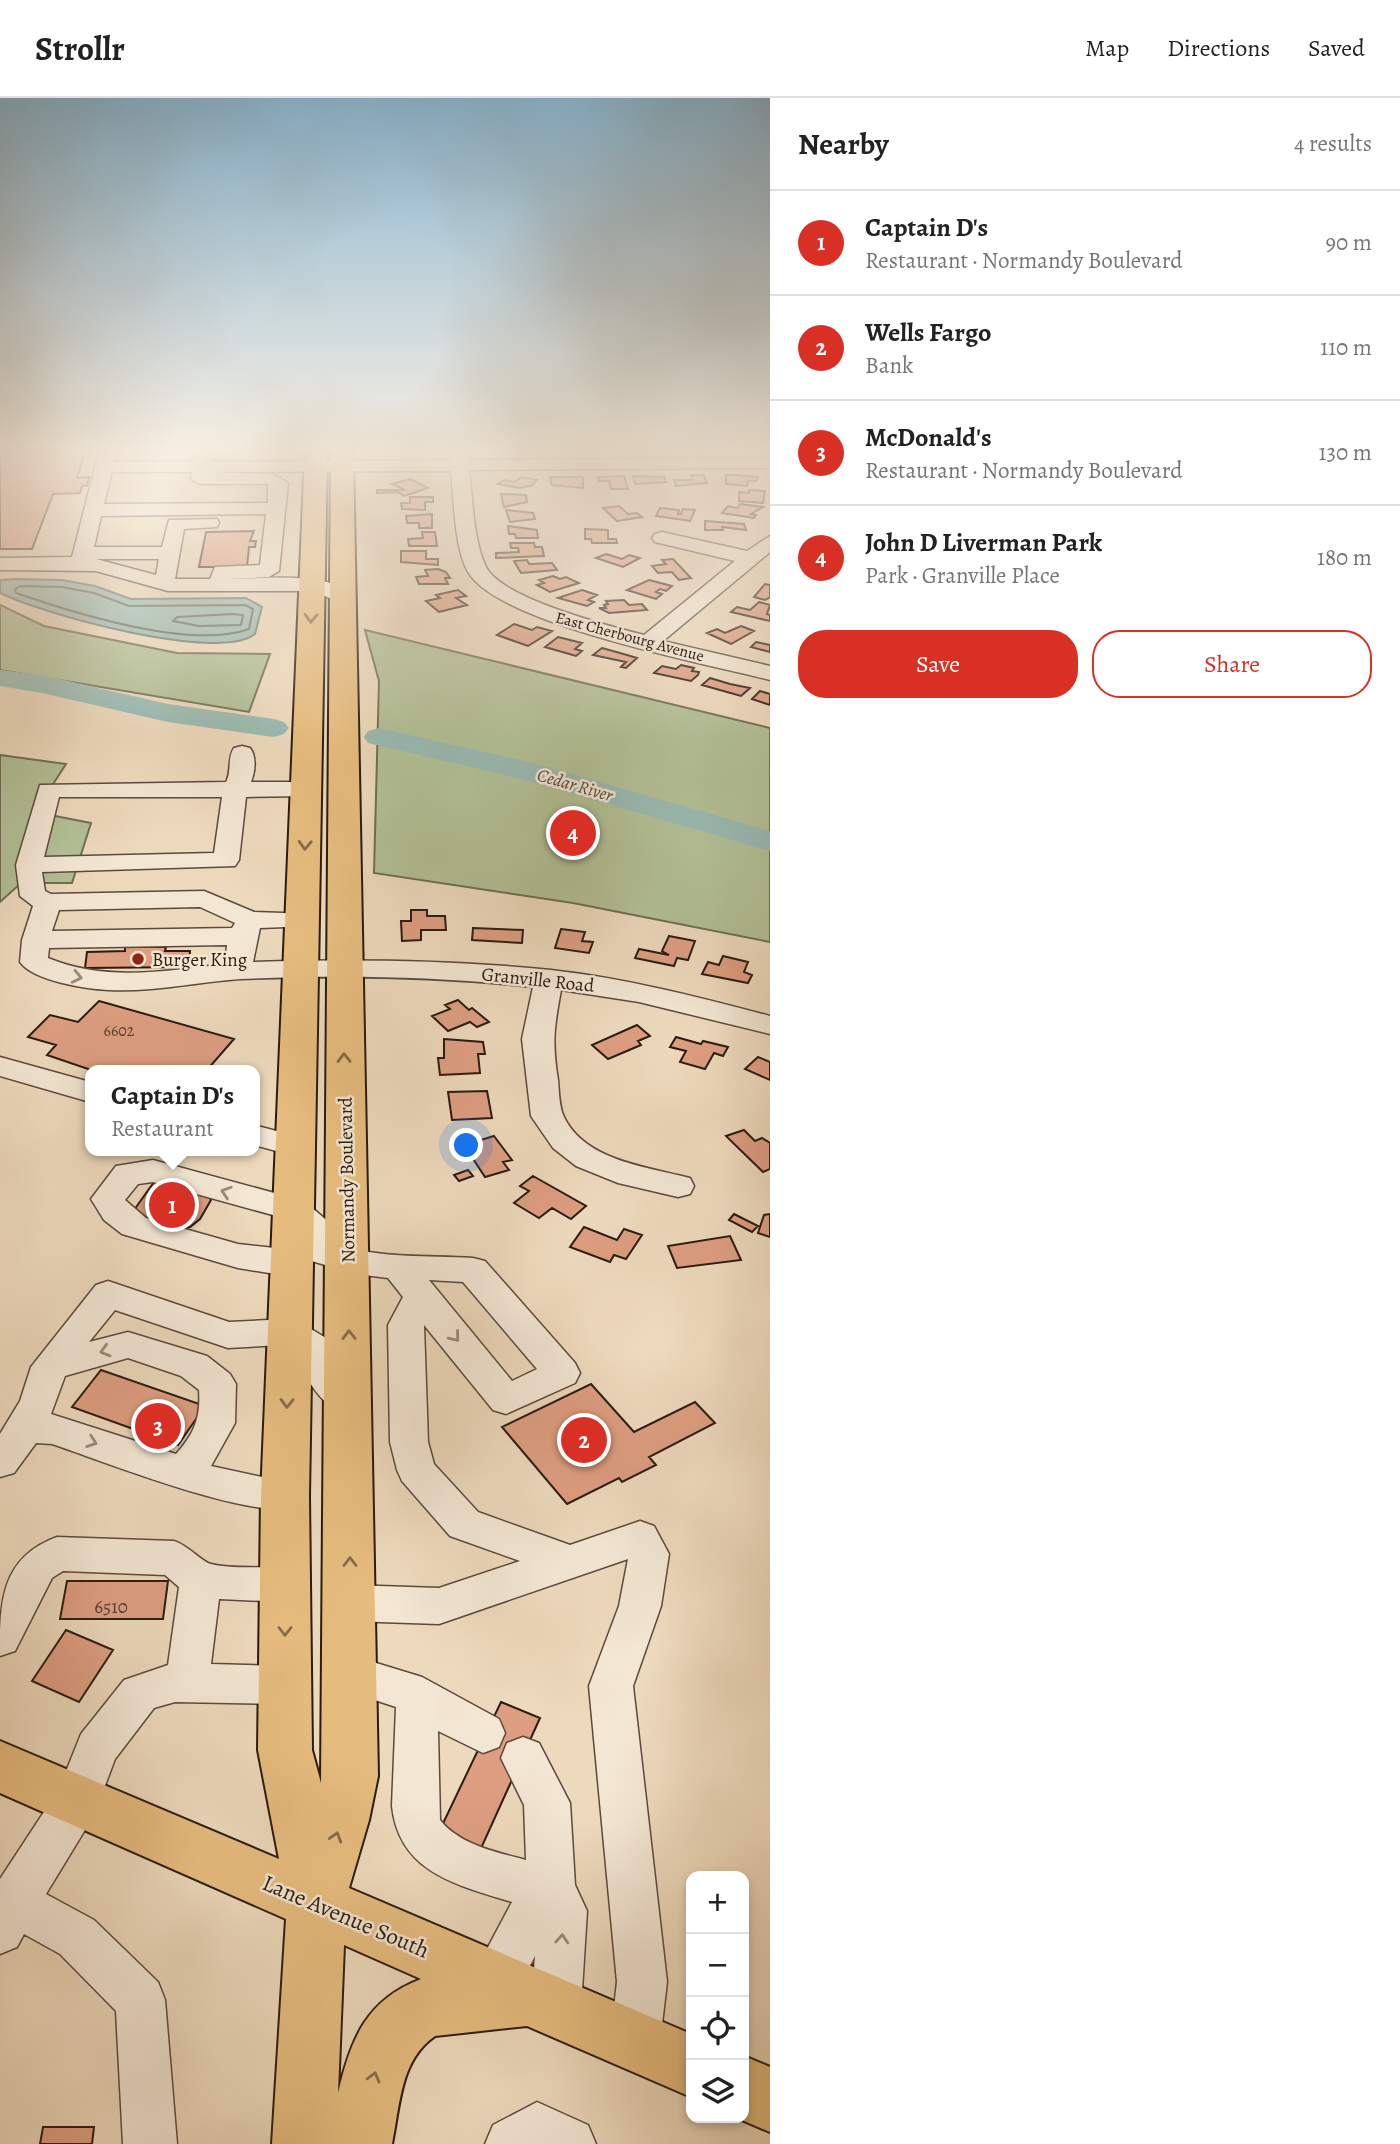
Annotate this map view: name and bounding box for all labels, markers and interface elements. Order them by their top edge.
text: Strollr [35,26,125,71]
text: Map [1085,32,1129,64]
text: Directions [1167,32,1270,64]
text: Saved [1308,32,1365,64]
text: Nearby [798,124,889,164]
text: 4 results [1294,128,1372,159]
text: Captain D's [865,210,988,245]
text: 1 [817,227,825,258]
text: 90 m [1326,227,1372,258]
text: Restaurant · Normandy Boulevard [865,245,1183,276]
text: Wells Fargo [865,315,991,350]
text: 2 [815,332,827,363]
text: 110 m [1320,332,1372,363]
text: Bank [865,350,913,381]
text: McDonald's [865,420,992,455]
text: 3 [816,437,826,468]
text: 130 m [1319,437,1372,468]
text: Restaurant · Normandy Boulevard [865,455,1183,486]
text: John D Liverman Park [865,525,1102,560]
text: 4 [816,542,826,573]
text: 180 m [1317,542,1372,573]
text: Park · Granville Place [865,560,1060,591]
street label: East Cherbourg Avenue [553,607,707,667]
one-way arrow [303,613,319,623]
button: Save [798,630,1078,698]
button: Share [1092,630,1372,698]
water label: Cedar River [534,763,617,807]
pin: 4 [550,807,596,859]
one-way arrow [297,840,313,851]
place label: Burger King [152,947,248,973]
marker: Burger King [130,951,146,967]
street label: Granville Road [480,961,596,999]
one-way arrow [71,969,83,984]
house number: 6602 [104,1020,135,1042]
one-way arrow [337,1053,352,1064]
popup [85,1065,260,1156]
text: Captain D's [111,1078,234,1113]
street label: Normandy Boulevard [333,1096,361,1263]
text: Restaurant [111,1113,214,1144]
your location [449,1128,483,1162]
pin: 1 [149,1179,195,1231]
one-way arrow [221,1186,233,1200]
one-way arrow [341,1329,357,1340]
one-way arrow [446,1329,459,1341]
one-way arrow [99,1343,111,1357]
one-way arrow [279,1398,294,1409]
pin: 3 [135,1400,181,1452]
pin: 2 [561,1414,607,1466]
one-way arrow [86,1434,98,1448]
one-way arrow [342,1557,358,1567]
house number: 6510 [94,1594,128,1620]
one-way arrow [278,1625,293,1636]
one-way arrow [328,1832,342,1844]
street label: Lane Avenue South [258,1867,434,1966]
map controls [686,1871,749,2123]
button: + [686,1871,749,1934]
one-way arrow [554,1933,569,1944]
button: − [686,1934,749,1997]
button: locate [686,1997,749,2060]
button: layers [686,2060,749,2123]
one-way arrow [366,2071,381,2083]

